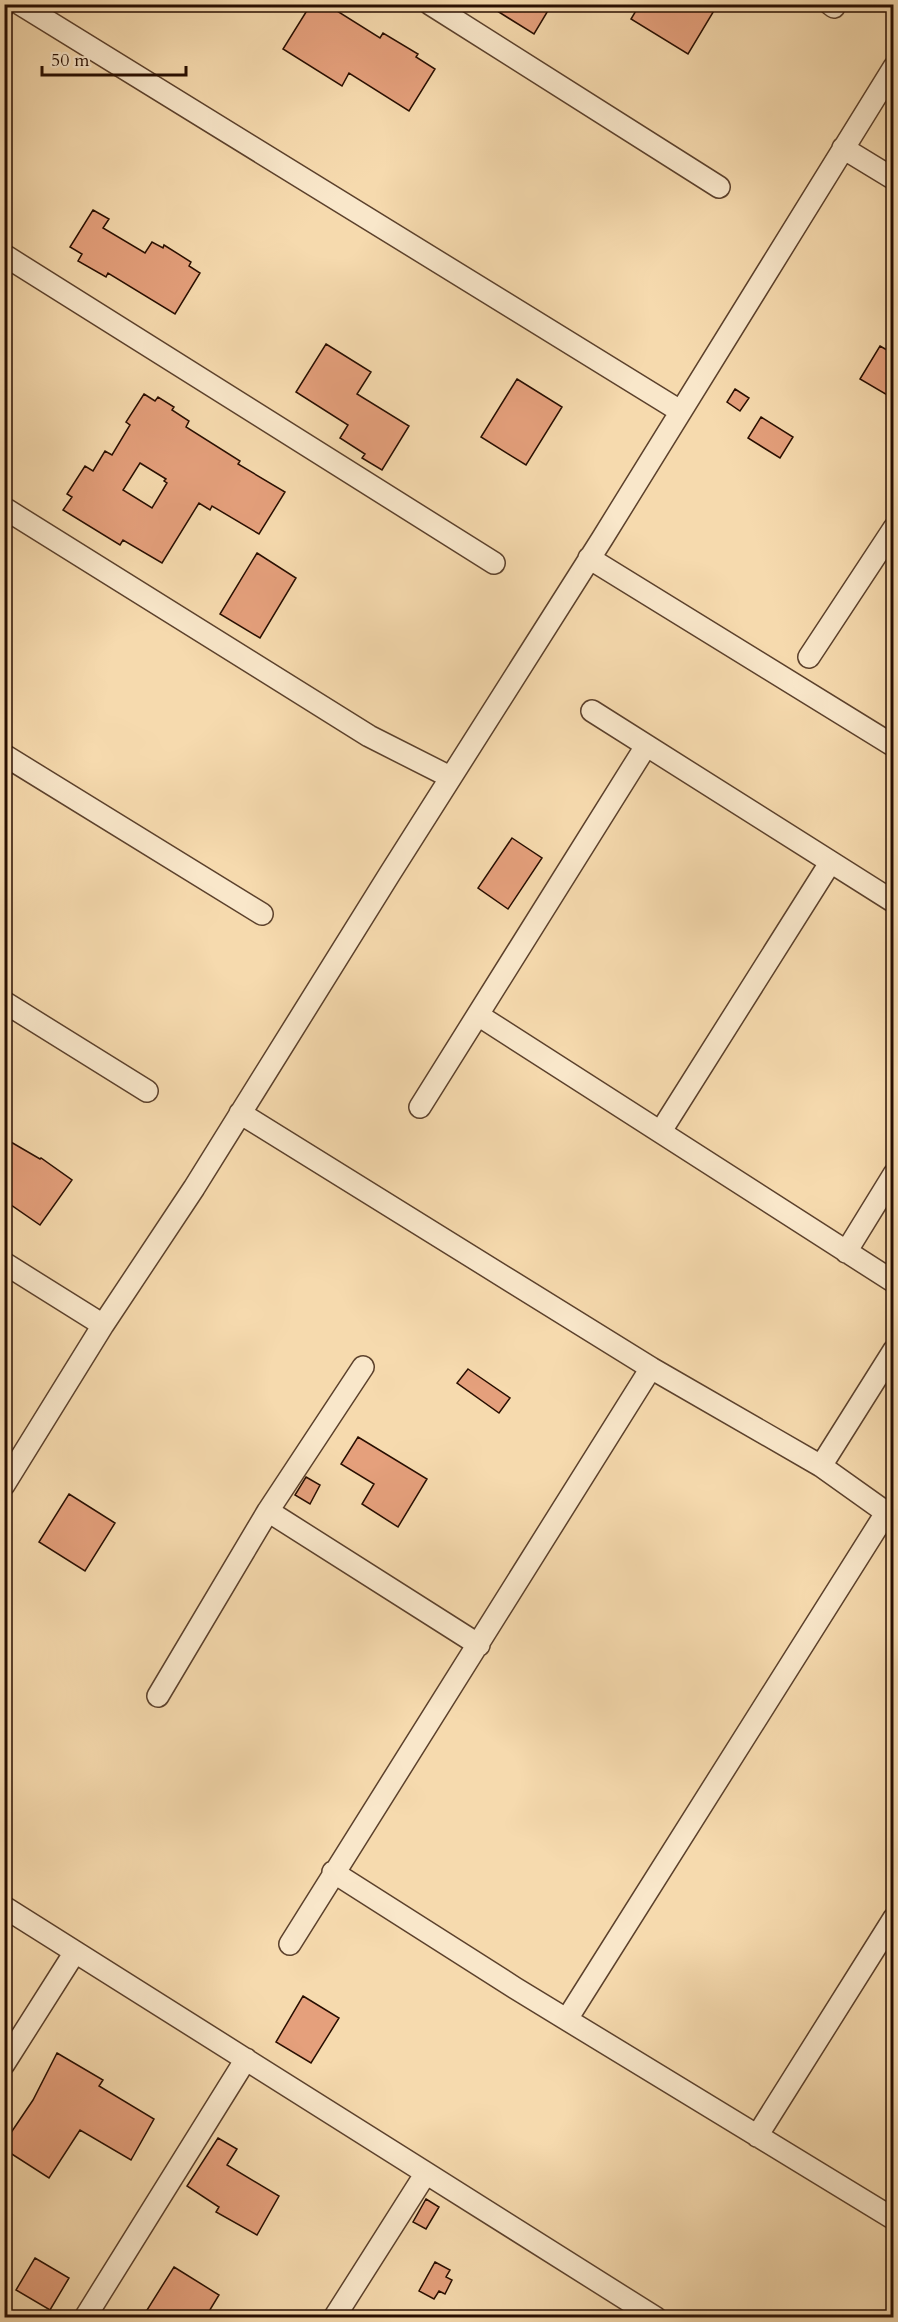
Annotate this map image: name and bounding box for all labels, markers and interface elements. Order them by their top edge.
scale bar [42,39,186,77]
text: 50 m [51,48,90,73]

